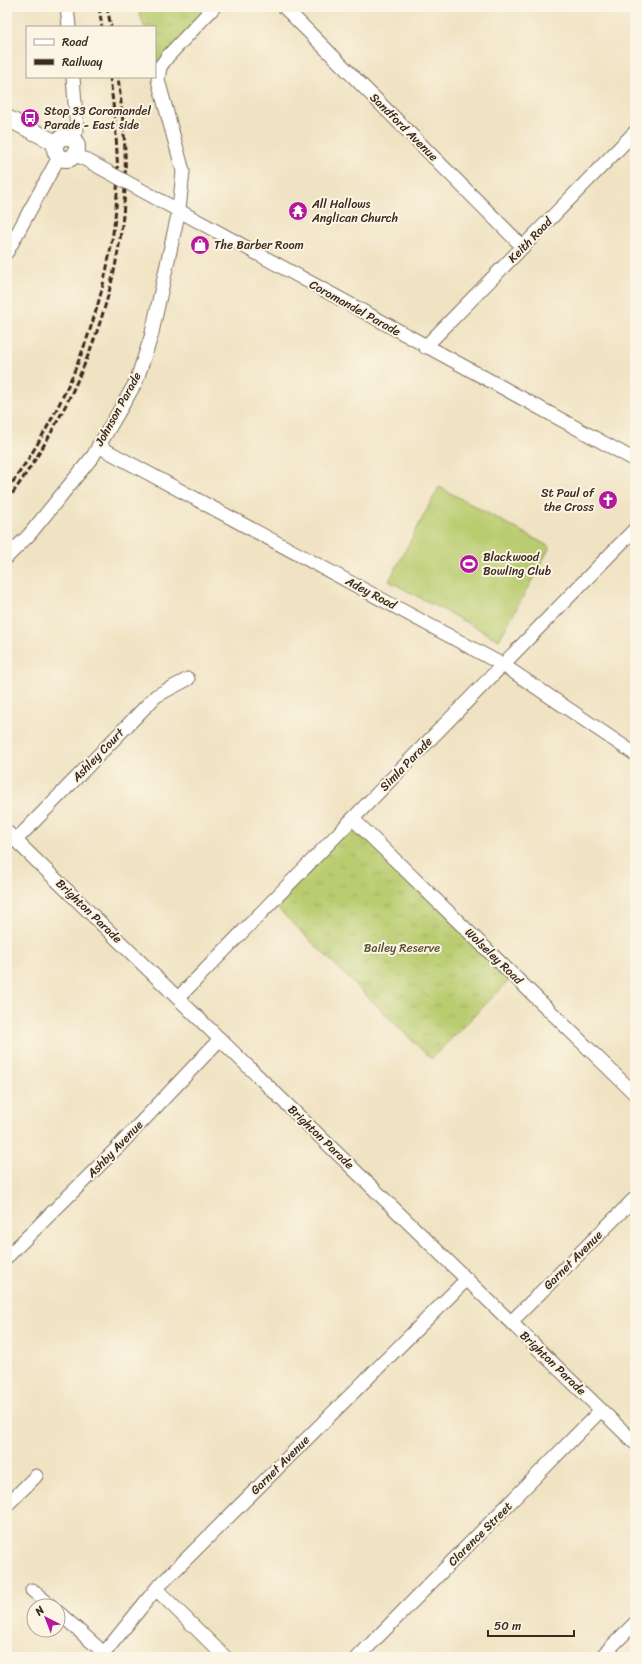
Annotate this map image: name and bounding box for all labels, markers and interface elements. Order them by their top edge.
legend [26,26,156,78]
text: Road [62,31,89,53]
text: Railway [62,51,103,73]
street label: Sandford Avenue [364,87,444,167]
place label: Stop 33 Coromandel Parade - East side [44,100,151,136]
bus stop icon: Stop 33 Coromandel Parade - East side [19,107,41,129]
place label: All Hallows Anglican Church [311,193,398,229]
temple icon: All Hallows Anglican Church [287,200,309,222]
street label: Keith Road [502,211,558,268]
shop icon: The Barber Room [189,234,211,256]
place label: The Barber Room [214,234,304,256]
street label: Coromandel Parade [305,274,405,342]
street label: Johnson Parade [88,368,147,451]
place label: St Paul of the Cross [541,482,596,518]
church icon: St Paul of the Cross [597,489,619,511]
place label: Blackwood Bowling Club [483,546,552,582]
sports icon: Blackwood Bowling Club [458,553,480,575]
street label: Adey Road [340,570,401,616]
street label: Ashley Court [66,722,130,788]
street label: Simla Parade [374,731,438,797]
street label: Brighton Parade [50,873,128,949]
street label: Wolseley Road [459,922,529,990]
park label: Bailey Reserve [364,937,440,959]
street label: Brighton Parade [282,1099,360,1175]
street label: Ashby Avenue [81,1115,149,1184]
street label: Garnet Avenue [538,1225,608,1295]
street label: Brighton Parade [514,1325,592,1401]
street label: Garnet Avenue [245,1430,315,1500]
street label: Clarence Street [442,1496,518,1572]
north arrow [26,1598,66,1638]
text: N [30,1601,49,1621]
scale bar [488,1612,574,1638]
text: 50 m [494,1615,521,1637]

